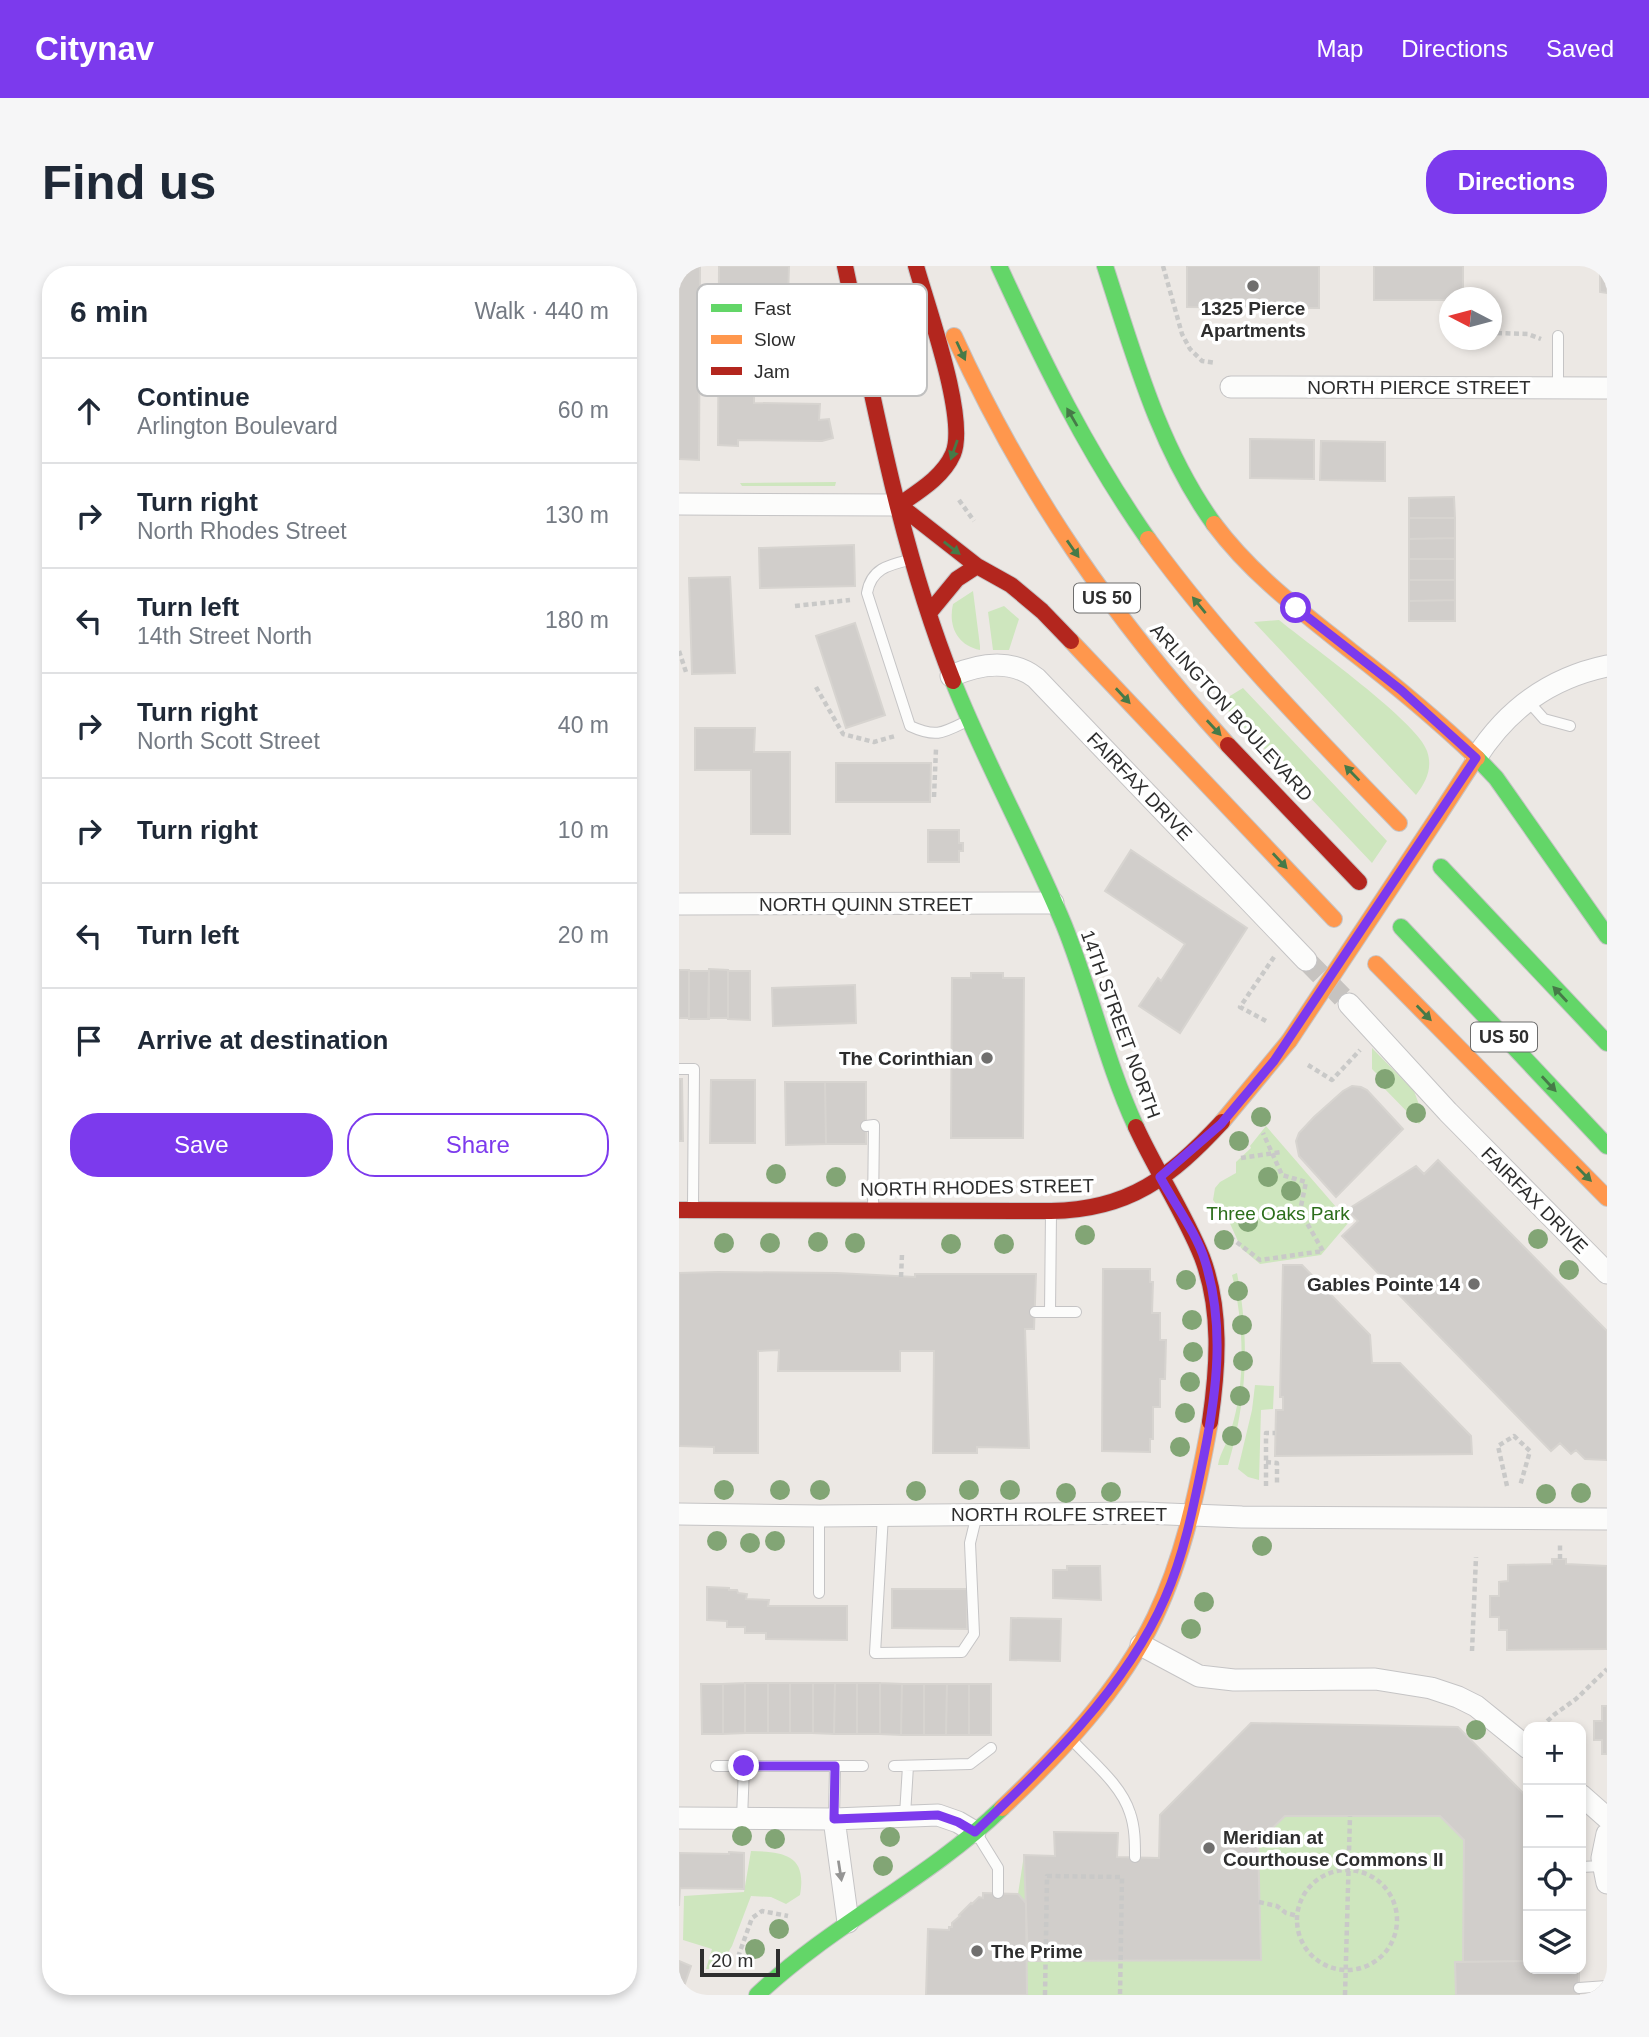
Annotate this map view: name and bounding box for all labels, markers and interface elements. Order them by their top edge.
text: Citynav [35,30,154,67]
text: Map [1317,35,1363,62]
text: Directions [1401,35,1508,62]
text: Saved [1546,35,1614,62]
button: Directions [1426,150,1607,214]
text: Find us [42,155,216,209]
marker: 1325 Pierce Apartments [1245,278,1261,294]
legend [697,284,927,396]
north arrow [1439,287,1502,350]
text: 6 min [70,295,148,328]
text: Walk · 440 m [474,298,609,324]
text: Fast [754,298,792,319]
place label: 1325 Pierce Apartments [1200,298,1306,341]
text: Slow [754,329,795,350]
one-way arrow [955,341,967,361]
text: Jam [754,361,790,382]
street label: NORTH PIERCE STREET [1307,377,1531,398]
text: Continue [137,382,250,412]
icon: ahead [70,392,108,430]
text: 60 m [558,397,609,423]
one-way arrow [1066,407,1078,426]
text: Arlington Boulevard [137,413,338,439]
one-way arrow [948,440,959,461]
text: Turn right [137,487,258,517]
icon: right [70,497,108,535]
text: 130 m [545,502,609,528]
text: North Rhodes Street [137,518,347,544]
one-way arrow [943,540,961,555]
one-way arrow [1066,540,1080,558]
road number: US 50 [1074,584,1140,612]
text: Turn left [137,592,239,622]
route start [1280,592,1311,623]
one-way arrow [1191,597,1206,615]
icon: left [70,602,108,640]
text: 180 m [545,607,609,633]
street label: ARLINGTON BOULEVARD [1146,619,1317,805]
text: 14th Street North [137,623,312,649]
one-way arrow [1115,687,1131,705]
text: Turn right [137,697,258,727]
icon: right [70,707,108,745]
text: 40 m [558,712,609,738]
one-way arrow [1205,719,1221,736]
text: North Scott Street [137,728,320,754]
street label: FAIRFAX DRIVE [1083,728,1196,845]
one-way arrow [1343,765,1360,782]
icon: right [70,812,108,850]
text: Turn right [137,815,258,845]
text: 10 m [558,817,609,843]
one-way arrow [1271,852,1287,869]
street label: NORTH QUINN STREET [759,894,973,915]
icon: left [70,917,108,955]
text: Turn left [137,920,239,950]
text: 20 m [558,922,609,948]
street label: 14TH STREET NORTH [1077,927,1164,1121]
one-way arrow [1553,986,1569,1003]
one-way arrow [1415,1004,1431,1021]
icon: arrive [70,1022,108,1060]
road number: US 50 [1471,1022,1537,1052]
text: Arrive at destination [137,1025,388,1055]
place label: The Corinthian [839,1048,973,1069]
marker: The Corinthian [979,1050,995,1066]
one-way arrow [1540,1075,1556,1092]
button: Save [70,1113,333,1177]
button: Share [347,1113,609,1177]
street label: FAIRFAX DRIVE [1477,1143,1592,1258]
one-way arrow [1575,1166,1592,1183]
street label: NORTH RHODES STREET [860,1175,1095,1200]
park label: Three Oaks Park [1206,1203,1350,1224]
place label: Gables Pointe 14 [1307,1274,1460,1295]
marker: Gables Pointe 14 [1466,1276,1482,1292]
street label: NORTH ROLFE STREET [951,1504,1167,1525]
map controls [1523,1722,1586,1974]
button: + [1523,1722,1586,1785]
route end [728,1750,759,1781]
button: − [1523,1785,1586,1848]
place label: Meridian at Courthouse Commons II [1223,1827,1444,1870]
marker: Meridian at Courthouse Commons II [1201,1840,1217,1856]
button: locate [1523,1848,1586,1911]
one-way arrow [835,1860,846,1882]
button: layers [1523,1911,1586,1974]
place label: The Prime [991,1941,1083,1962]
marker: The Prime [969,1943,985,1959]
scale bar [700,1946,781,1978]
text: 20 m [711,1950,753,1971]

